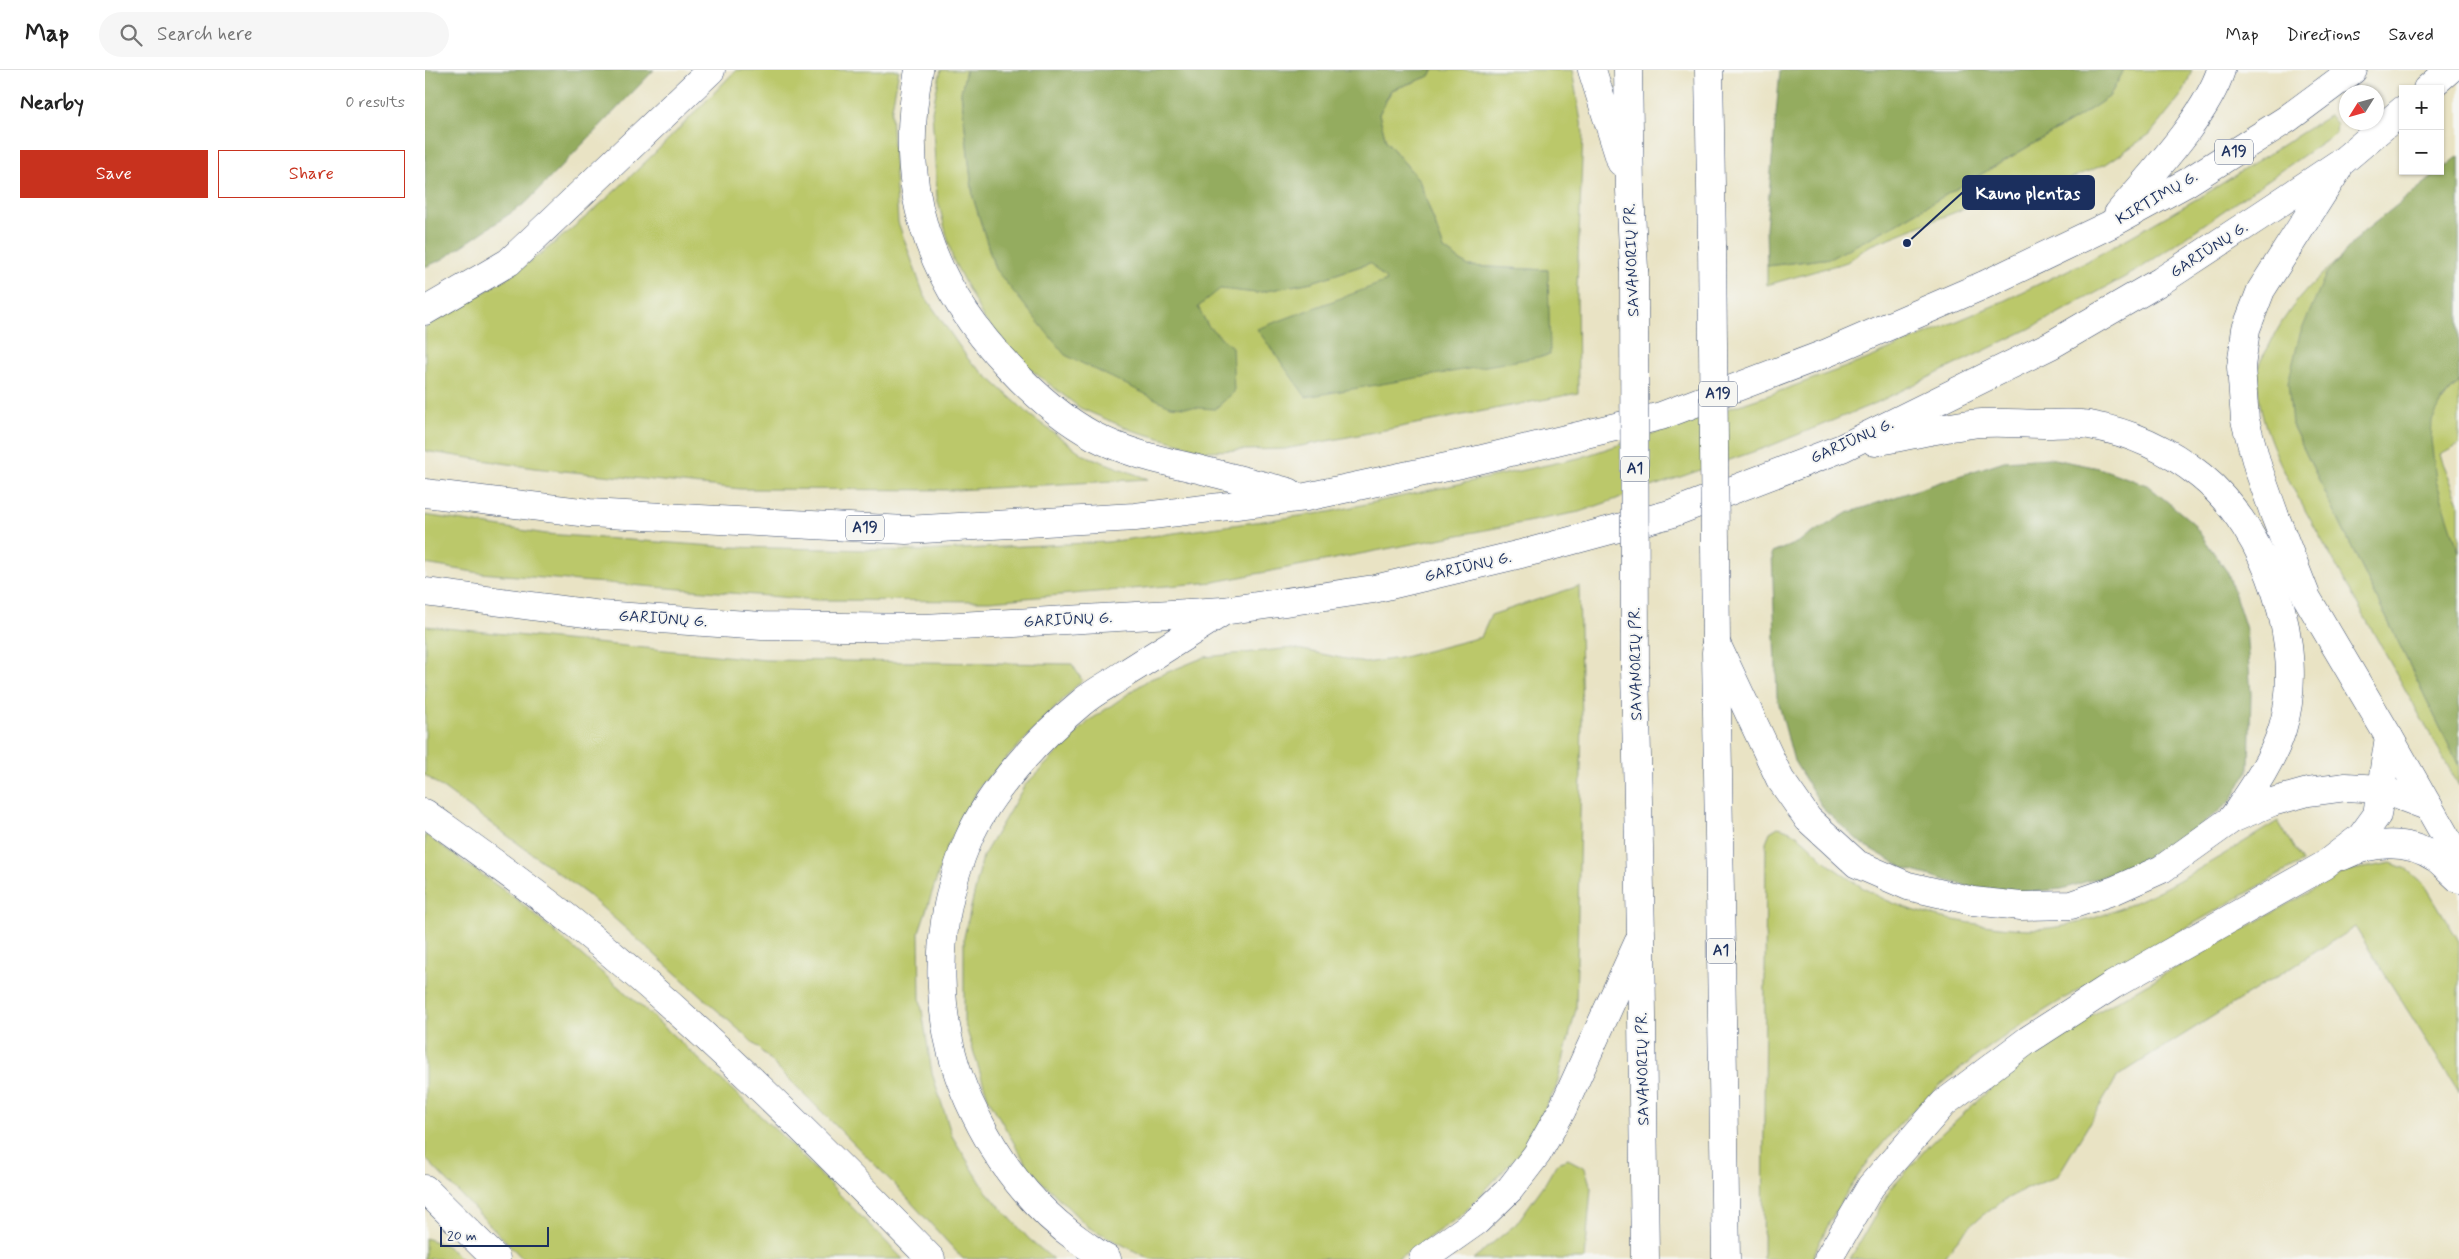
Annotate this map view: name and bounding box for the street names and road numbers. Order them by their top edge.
road number: A19 [2215,140,2253,164]
street label: KIRTIMŲ G. [2112,166,2202,230]
street label: SAVANORIŲ PR. [1620,203,1644,317]
street label: GARIŪNŲ G. [2166,217,2252,283]
road number: A19 [1699,382,1737,406]
street label: GARIŪNŲ G. [1807,413,1897,469]
road number: A1 [1621,456,1649,482]
road number: A19 [846,516,884,540]
street label: GARIŪNŲ G. [1422,547,1514,587]
street label: GARIŪNŲ G. [618,605,708,633]
street label: GARIŪNŲ G. [1023,607,1113,633]
street label: SAVANORIŲ PR. [1625,607,1647,721]
road number: A1 [1707,938,1735,964]
street label: SAVANORIŲ PR. [1632,1012,1654,1126]

